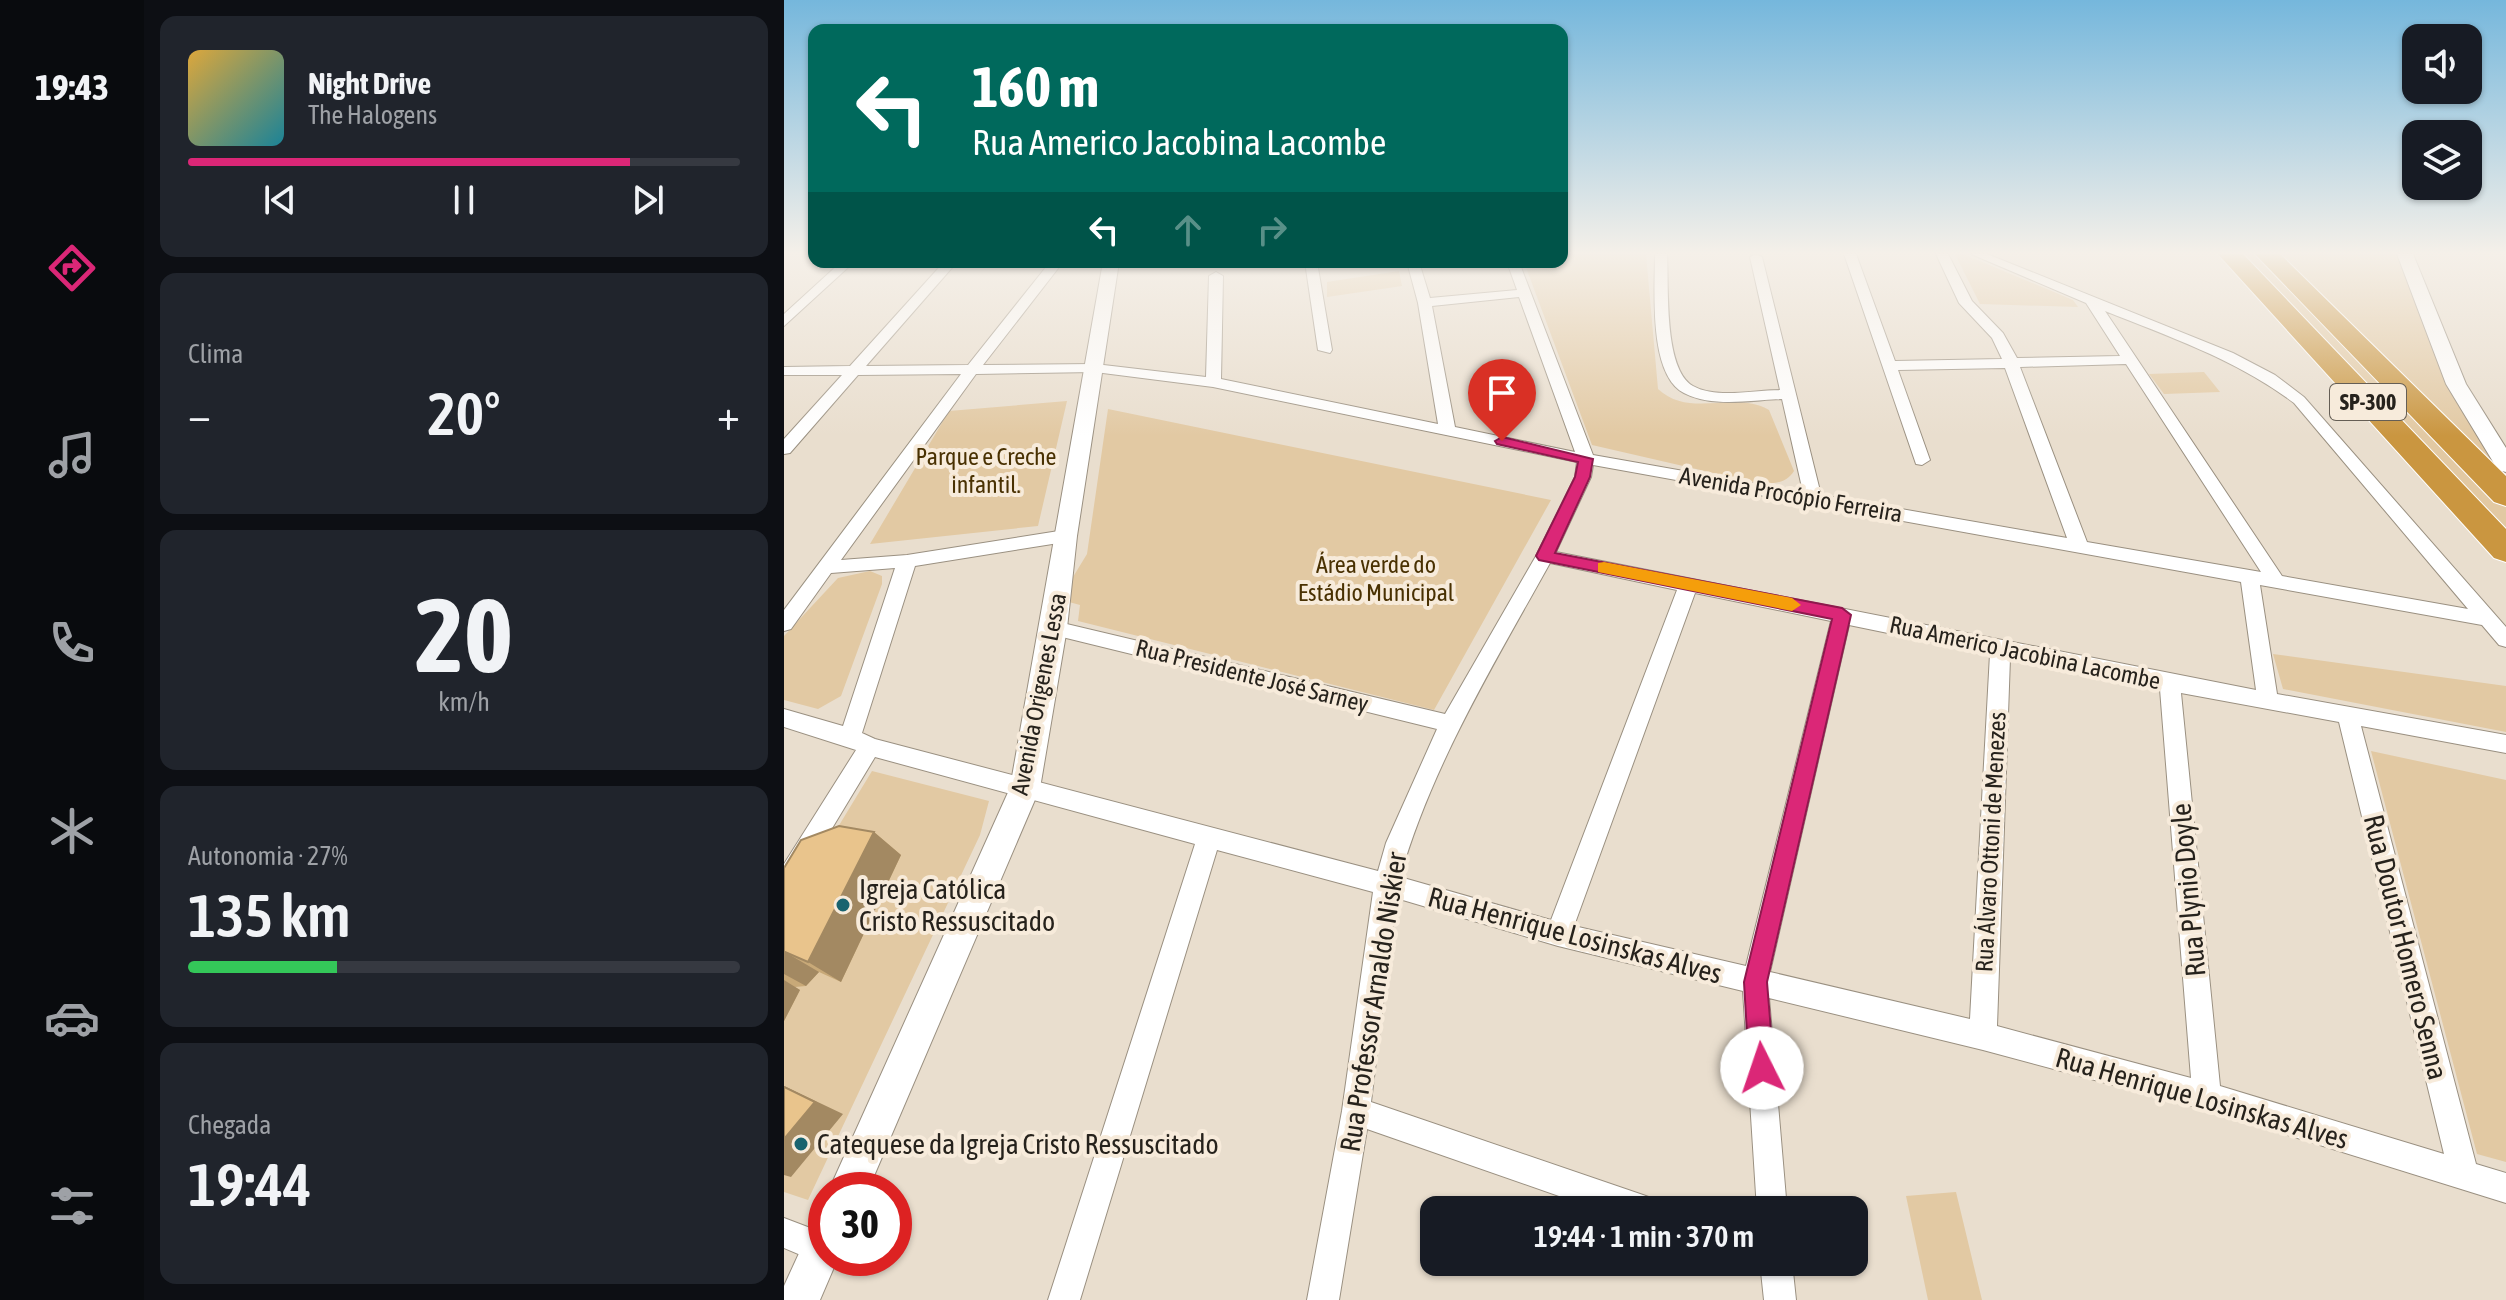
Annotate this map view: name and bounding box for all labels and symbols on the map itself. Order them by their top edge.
pin [1468,359,1536,441]
road number: SP-300 [2330,384,2406,420]
park label: Parque e Creche infantil. [916,443,1056,498]
street label: Avenida Procópio Ferreira [1678,462,1904,527]
park label: Área verde do Estádio Municipal [1298,551,1455,606]
street label: Avenida Origenes Lessa [1006,591,1071,797]
street label: Rua Americo Jacobina Lacombe [1887,611,2163,694]
street label: Rua Presidente José Sarney [1133,634,1371,718]
street label: Rua Álvaro Ottoni de Menezes [1970,711,2011,973]
street label: Rua Plynio Doyle [2164,802,2212,978]
street label: Rua Doutor Homero Senna [2358,811,2454,1083]
street label: Rua Professor Arnaldo Niskier [1334,849,1413,1154]
place label: Igreja Católica Cristo Ressuscitado [859,873,1055,937]
street label: Rua Henrique Losinskas Alves [1425,880,1725,990]
marker: Igreja Católica Cristo Ressuscitado [834,896,852,914]
position arrow [1720,1026,1804,1110]
street label: Rua Henrique Losinskas Alves [2052,1041,2352,1155]
place label: Catequese da Igreja Cristo Ressuscitado [817,1128,1219,1160]
marker: Catequese da Igreja Cristo Ressuscitado [792,1135,810,1153]
speed limit sign: 30 [808,1172,912,1276]

